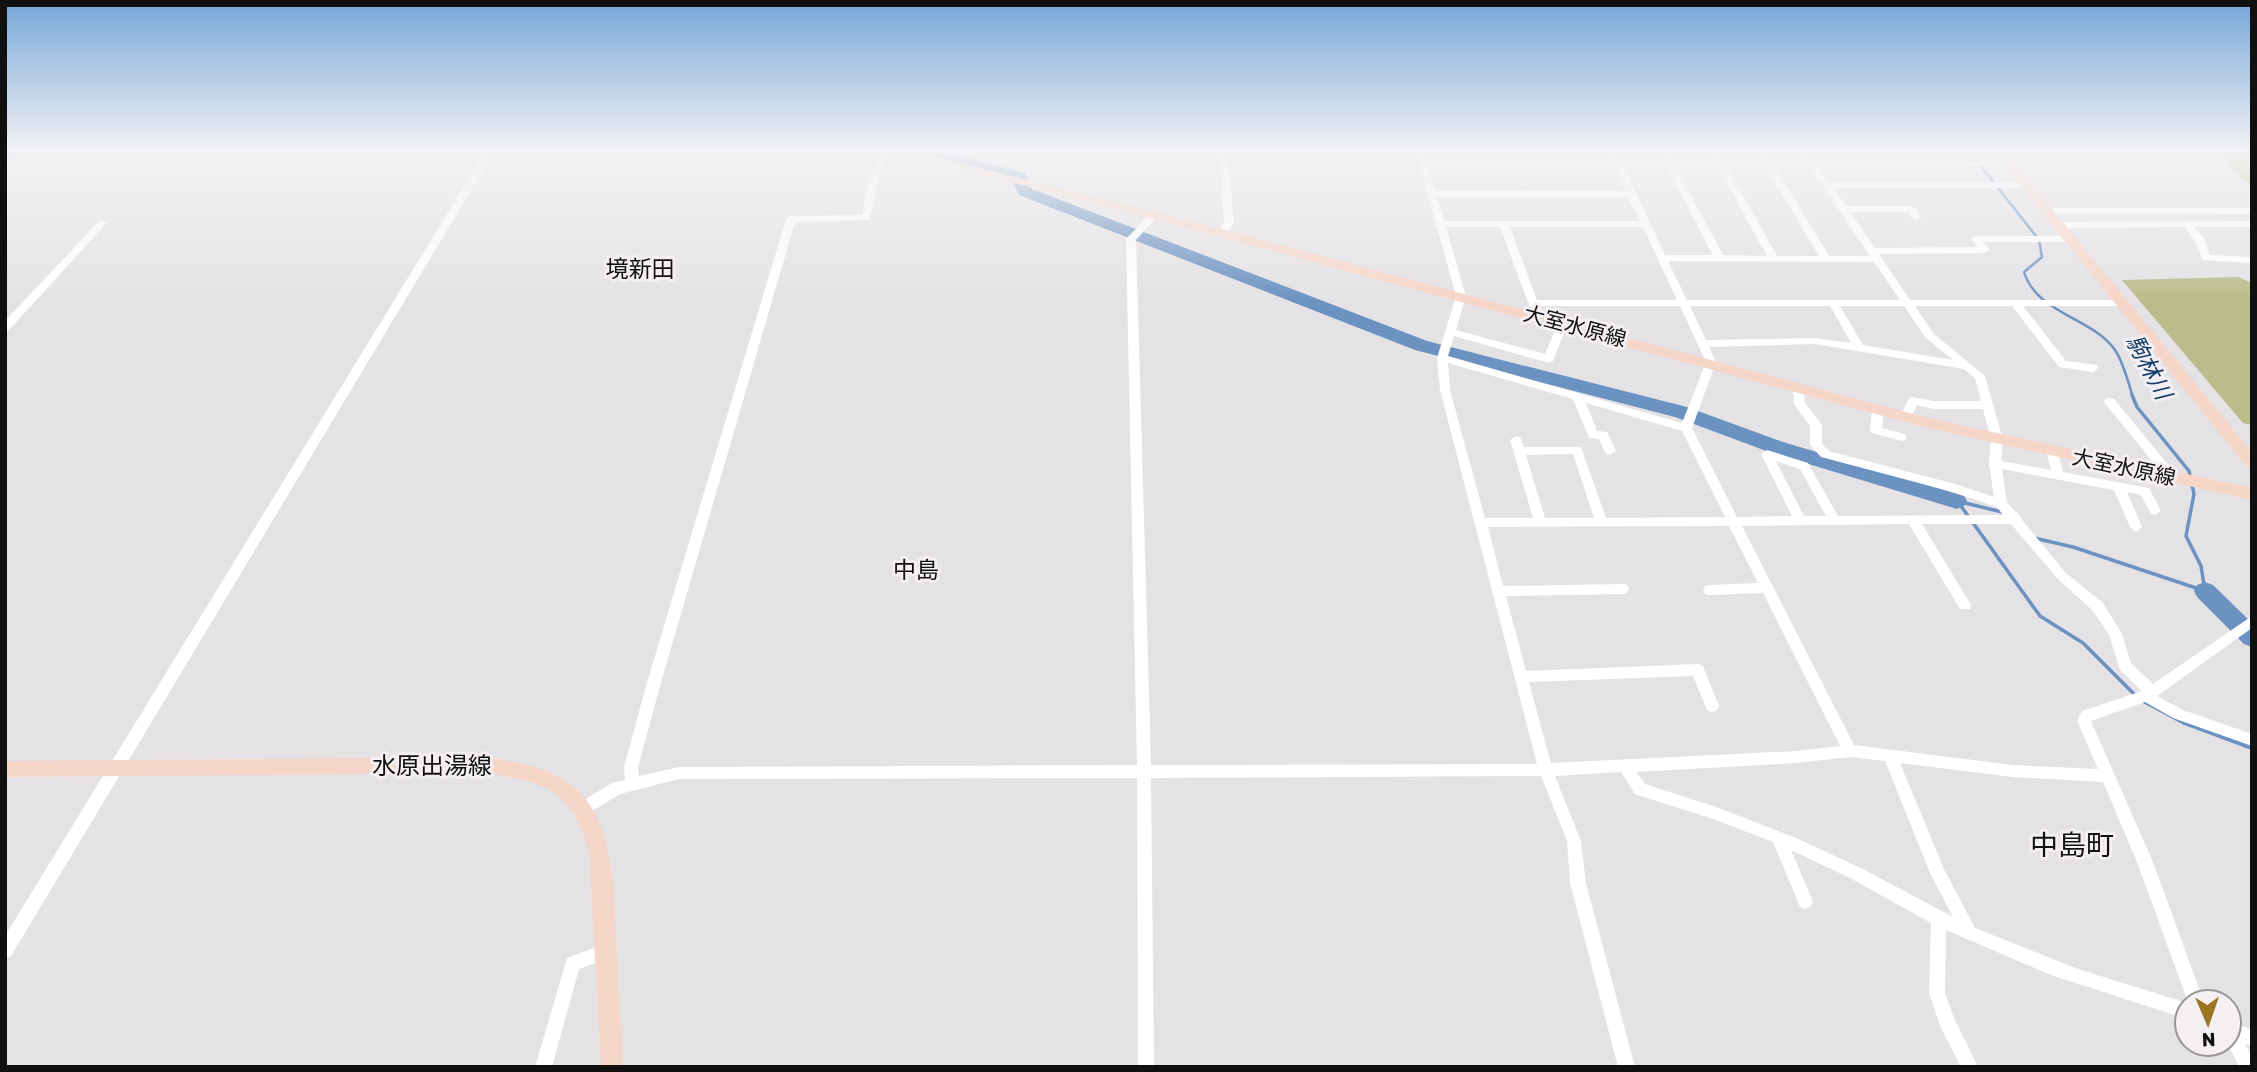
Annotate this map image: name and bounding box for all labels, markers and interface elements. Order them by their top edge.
district label: 境新田 [606,255,675,283]
street label: 大室水原線 [1521,300,1629,352]
water label: 駒林川 [2120,330,2179,407]
street label: 大室水原線 [2070,444,2178,490]
district label: 中島 [893,556,939,584]
street label: 水原出湯線 [372,752,492,780]
district label: 中島町 [2030,829,2114,862]
north arrow [2173,988,2243,1058]
text: N [2201,1028,2216,1051]

